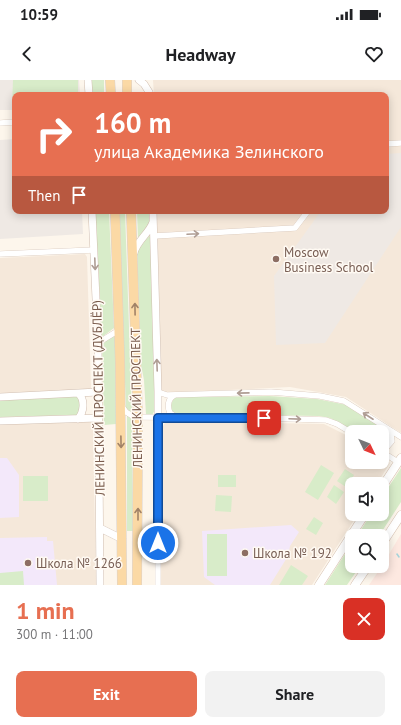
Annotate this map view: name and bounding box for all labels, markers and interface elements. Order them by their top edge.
text: 10:59 [20,5,58,24]
icon: back [16,43,38,65]
text: Headway [165,43,236,66]
icon: heart [363,43,385,65]
text: 160 m [94,104,171,141]
icon: right [28,108,80,160]
text: улица Академика Зелинского [94,140,324,163]
icon: arrive [68,184,90,206]
text: Then [28,186,60,205]
one-way arrow [186,230,199,237]
place label: Moscow Business School [284,244,374,276]
marker: Moscow Business School [271,254,281,264]
one-way arrow [91,257,98,270]
street label: ЛЕНИНСКИЙ ПРОСПЕКТ (ДУБЛЁР) [88,300,109,497]
one-way arrow [131,303,139,316]
street label: ЛЕНИНСКИЙ ПРОСПЕКТ [127,328,146,469]
one-way arrow [153,359,161,372]
one-way arrow [237,389,250,397]
pin [247,401,281,435]
icon: arrive [253,407,275,429]
one-way arrow [363,412,374,420]
one-way arrow [288,415,301,423]
north arrow [345,425,389,469]
map controls [345,425,389,573]
one-way arrow [117,435,125,448]
button: sound [345,477,389,521]
one-way arrow [134,508,142,521]
position arrow [137,522,179,564]
button: search [345,529,389,573]
place label: Школа № 192 [253,545,332,562]
marker: Школа № 192 [240,548,250,558]
place label: Школа № 1266 [36,555,122,572]
marker: Школа № 1266 [23,558,33,568]
text: 1 min [16,595,75,626]
button: close [343,598,385,640]
text: 300 m · 11:00 [16,626,93,643]
button: Exit [16,671,197,717]
button: Share [205,671,385,717]

